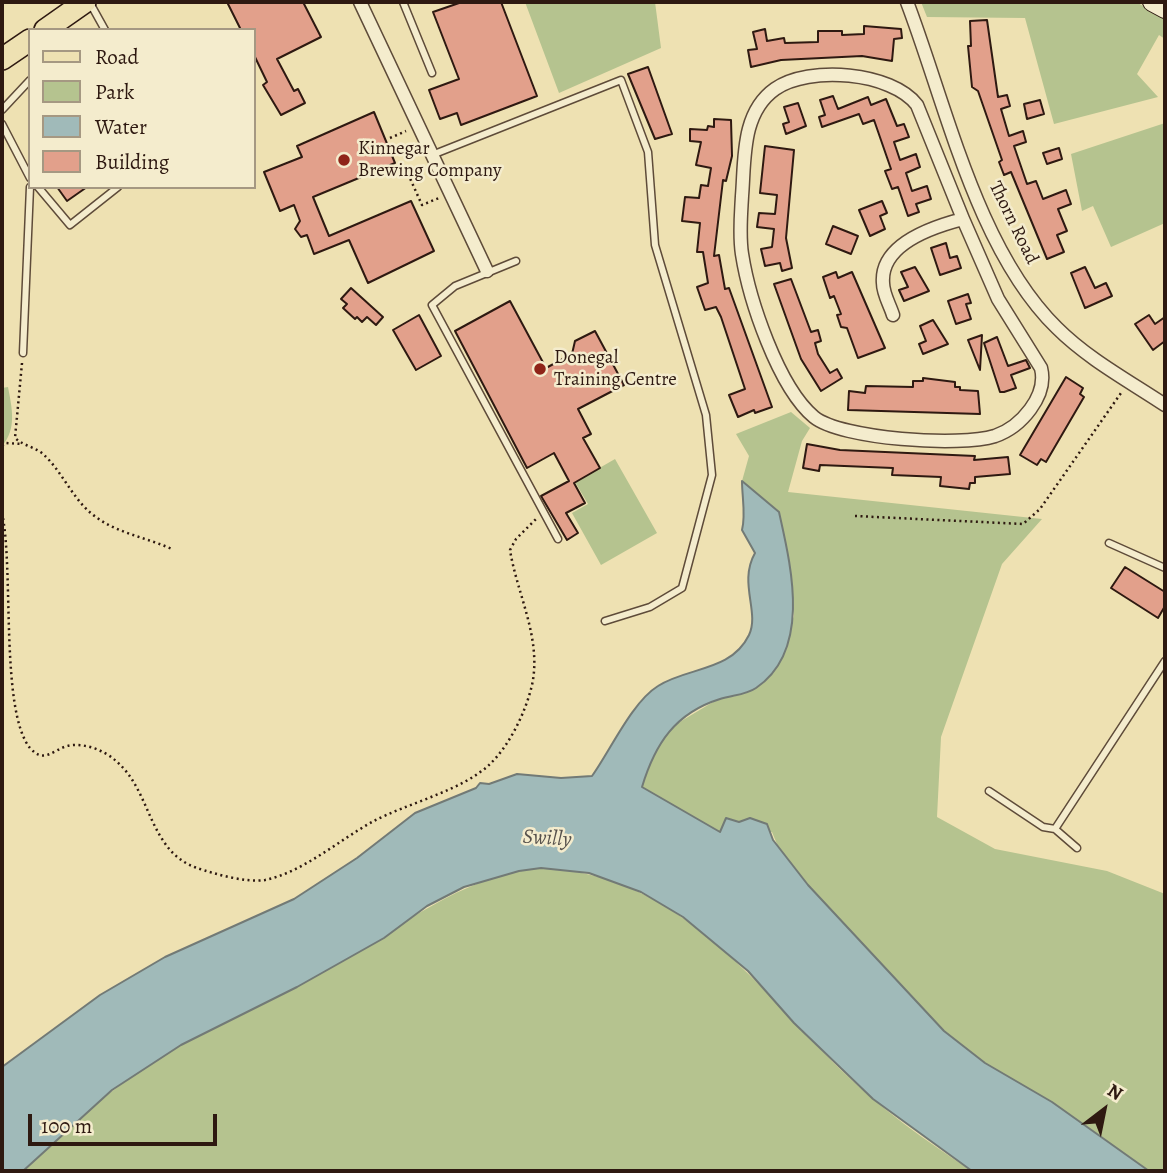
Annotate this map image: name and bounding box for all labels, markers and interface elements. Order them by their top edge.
legend [28,28,256,189]
text: Road [95,43,139,71]
text: Park [95,78,134,106]
text: Water [95,113,147,141]
place label: Kinnegar Brewing Company [358,138,501,182]
text: Building [95,148,169,176]
marker: Kinnegar Brewing Company [336,152,352,168]
street label: Thorn Road [983,178,1043,268]
place label: Donegal Training Centre [554,347,677,391]
marker: Donegal Training Centre [532,361,548,377]
water label: Swilly [522,825,572,853]
north arrow [1069,1075,1139,1145]
text: N [1102,1077,1128,1107]
scale bar [32,1100,220,1144]
text: 100 m [41,1112,92,1140]

